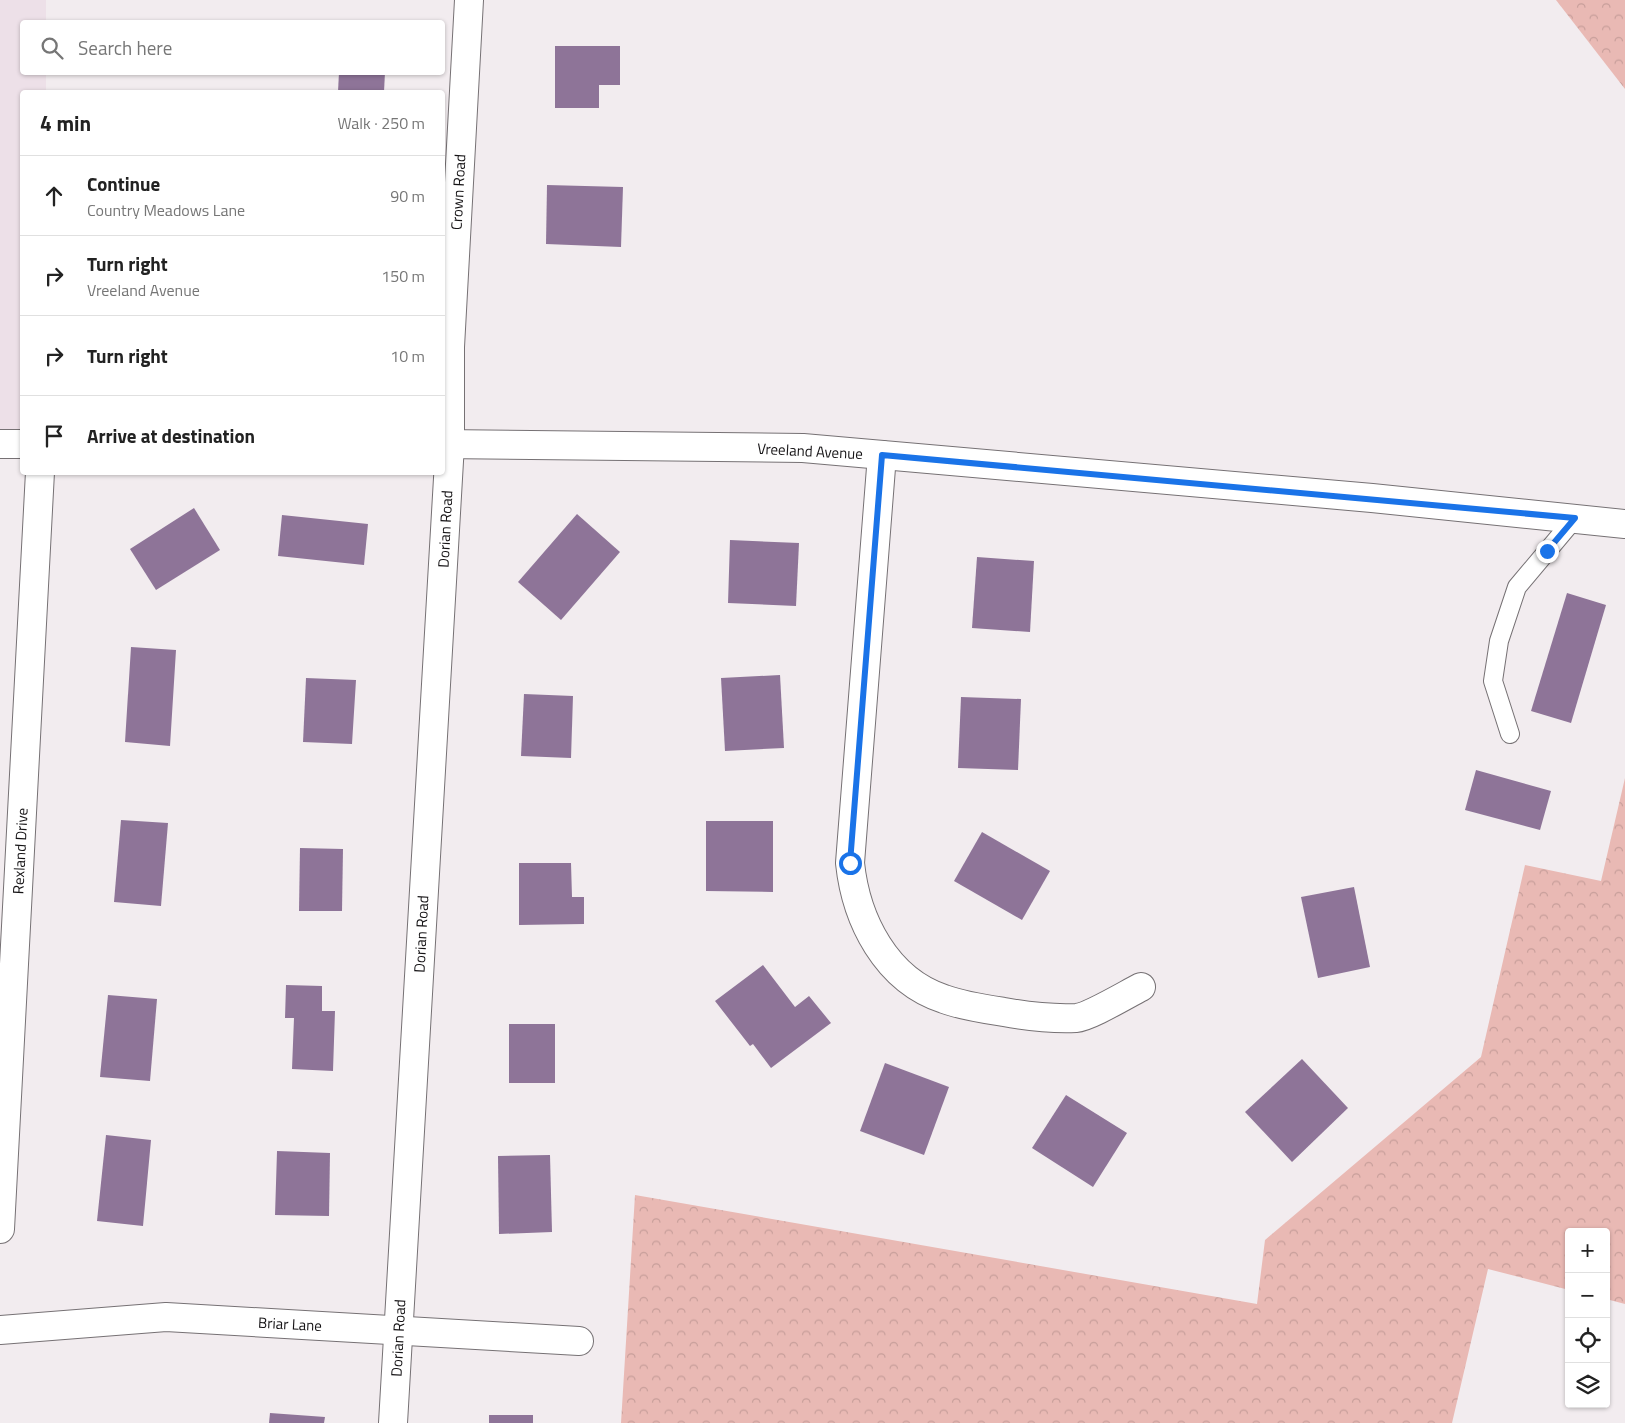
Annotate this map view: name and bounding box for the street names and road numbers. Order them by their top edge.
street label: Crown Road [445,153,471,231]
street label: Vreeland Avenue [757,437,863,465]
street label: Dorian Road [431,490,459,568]
street label: Rexland Drive [6,807,34,895]
street label: Dorian Road [407,895,435,973]
street label: Dorian Road [384,1299,412,1377]
street label: Briar Lane [257,1311,323,1337]

